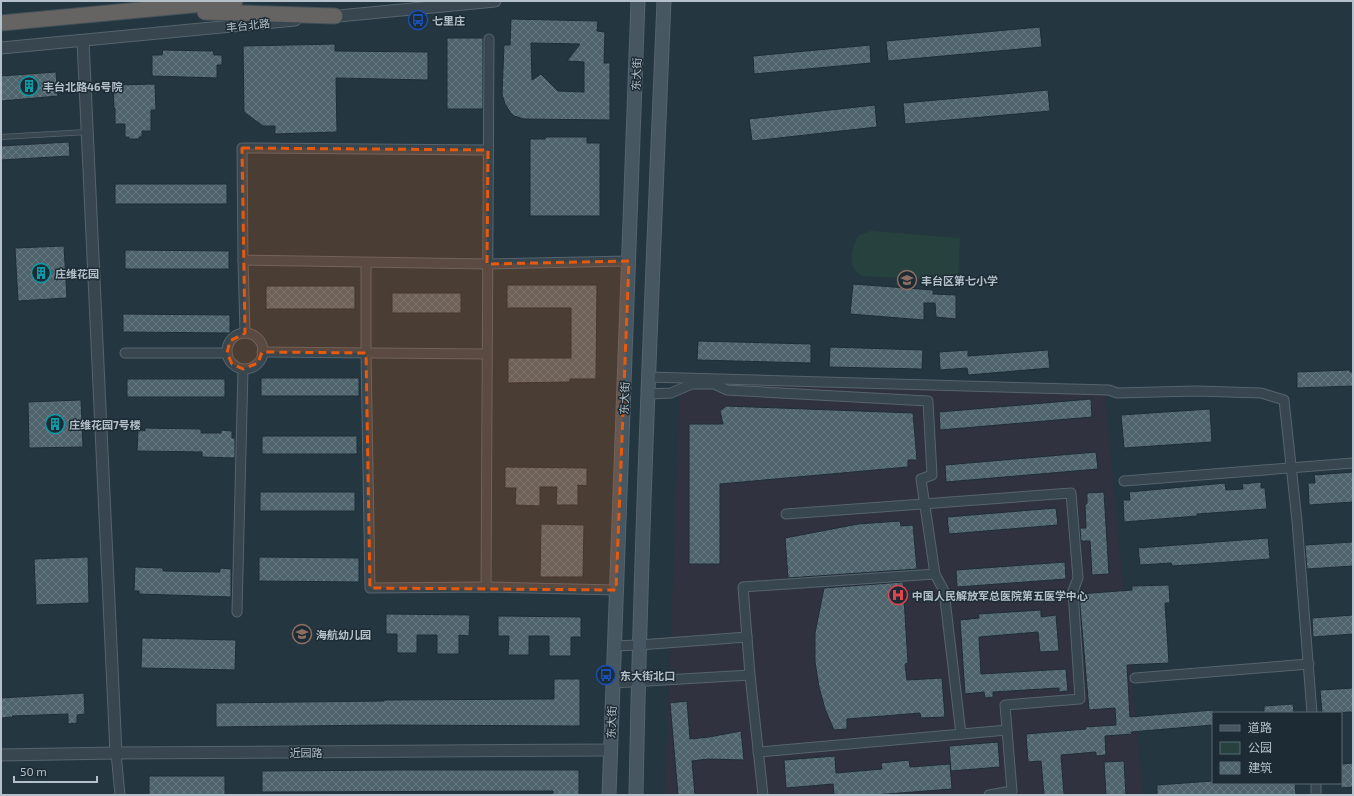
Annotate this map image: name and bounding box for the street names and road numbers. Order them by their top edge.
street label: 丰台北路 [225,16,271,34]
street label: 东大街 [629,57,643,91]
street label: 东大街 [617,381,631,415]
street label: 东大街 [604,705,618,739]
street label: 近园路 [290,746,323,759]

